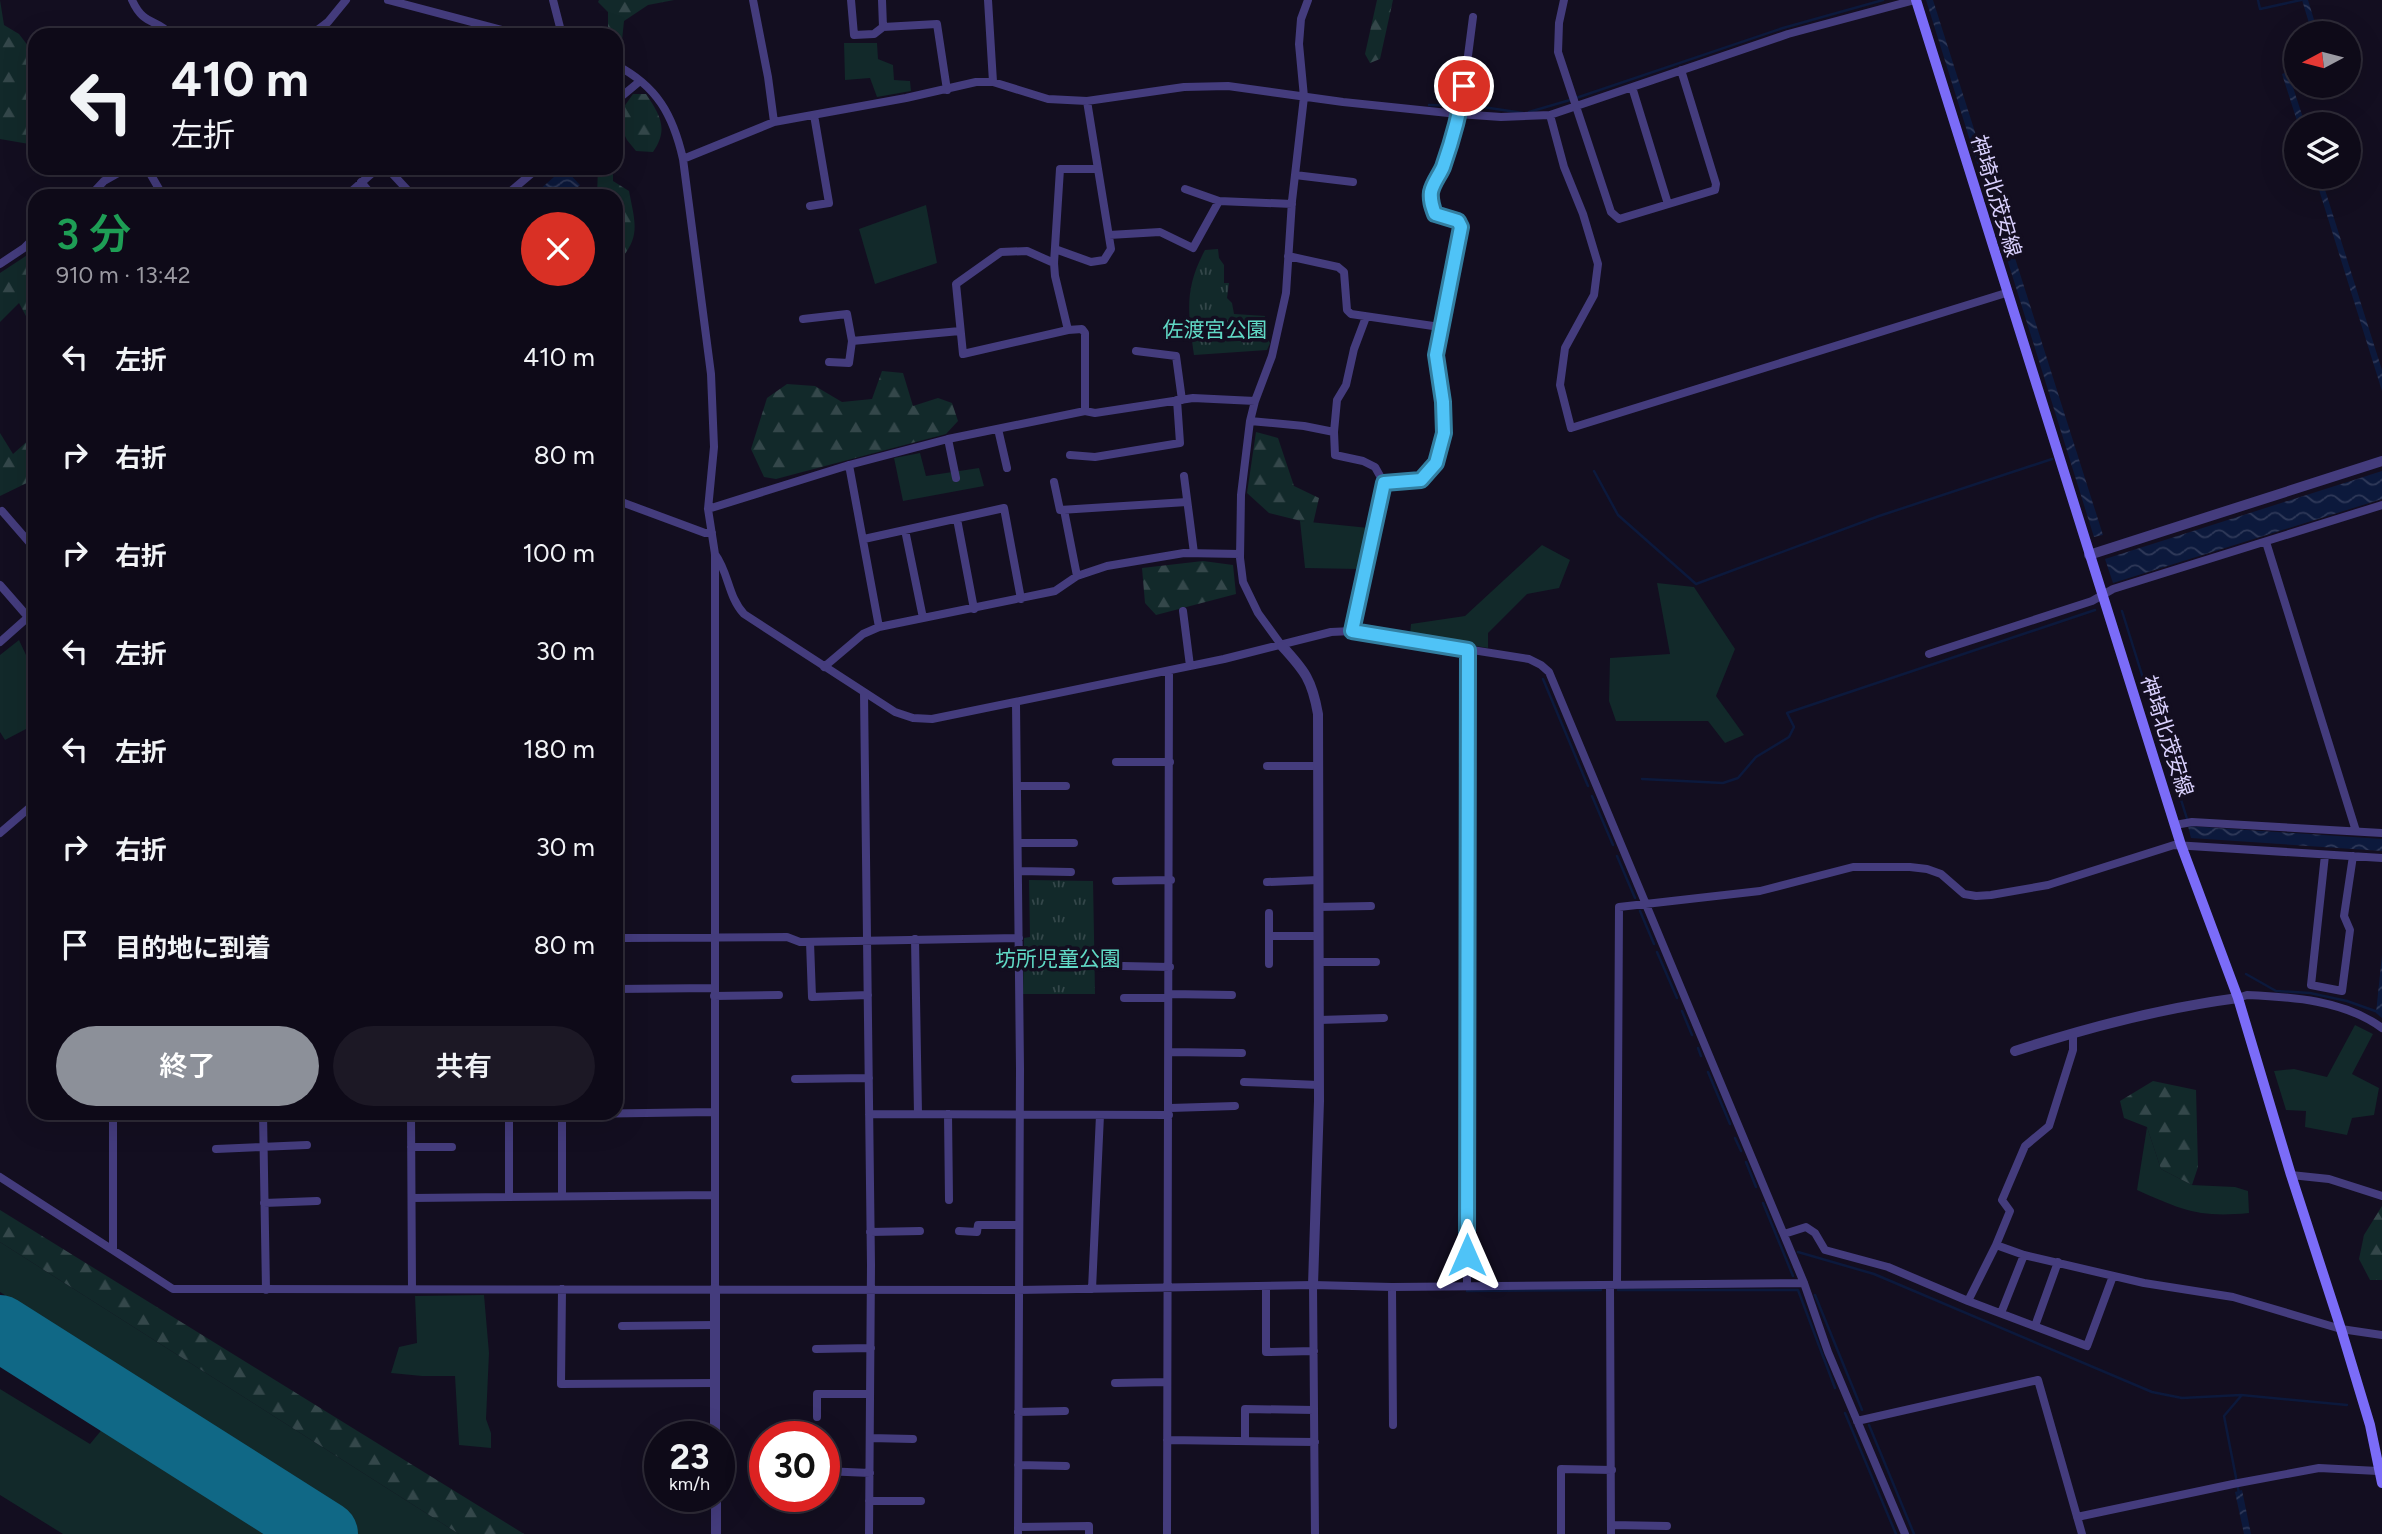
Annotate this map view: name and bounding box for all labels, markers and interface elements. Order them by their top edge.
north arrow [2284,21,2361,98]
map controls [2284,21,2361,189]
text: 410 m [171,49,309,108]
icon: left [56,56,147,147]
pin [1434,56,1494,116]
icon: arrive [1445,67,1483,105]
button: layers [2284,112,2361,189]
text: 左折 [171,116,235,154]
street label: 神埼北茂安線 [1966,132,2027,260]
text: 3 分 [56,209,131,260]
button: close [521,212,595,286]
text: 910 m · 13:42 [56,261,191,289]
park label: 佐渡宮公園 [1163,317,1268,342]
icon: left [56,338,94,376]
text: 410 m [523,341,595,373]
text: 左折 [115,344,167,376]
icon: right [56,436,94,474]
text: 80 m [534,439,595,471]
text: 右折 [115,442,167,474]
icon: right [56,534,94,572]
text: 100 m [522,537,595,569]
text: 右折 [115,540,167,572]
icon: left [56,632,94,670]
text: 30 m [536,635,595,667]
text: 左折 [115,638,167,670]
street label: 神埼北茂安線 [2136,672,2199,800]
icon: left [56,730,94,768]
text: 180 m [523,733,595,765]
text: 左折 [115,736,167,768]
icon: right [56,828,94,866]
text: 30 m [536,831,595,863]
text: 右折 [115,834,167,866]
icon: arrive [56,926,94,964]
text: 80 m [534,929,595,961]
text: 目的地に到着 [115,932,271,964]
park label: 坊所児童公園 [995,946,1121,971]
button: 終了 [56,1026,319,1106]
button: 共有 [333,1026,595,1106]
position arrow [1430,1218,1504,1292]
speed limit sign: 30 [749,1421,840,1512]
text: 23 [670,1436,709,1478]
text: km/h [669,1473,710,1495]

